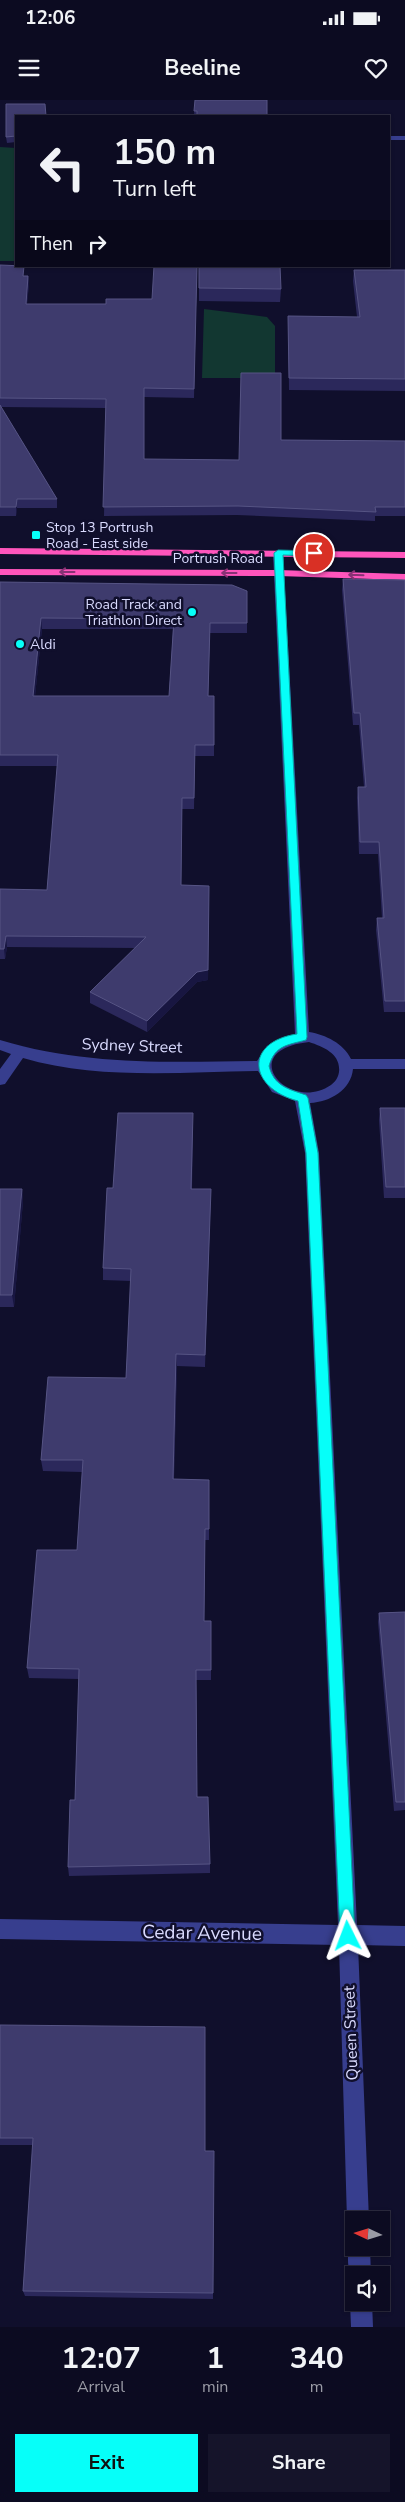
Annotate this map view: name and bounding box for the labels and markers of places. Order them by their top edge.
place label: Stop 13 Portrush Road - East side [46,518,154,553]
marker: Stop 13 Portrush Road - East side [30,529,42,541]
pin [293,532,335,574]
place label: Road Track and Triathlon Direct [85,595,182,630]
marker: Road Track and Triathlon Direct [186,606,198,618]
place label: Aldi [30,635,56,654]
marker: Aldi [14,638,26,650]

